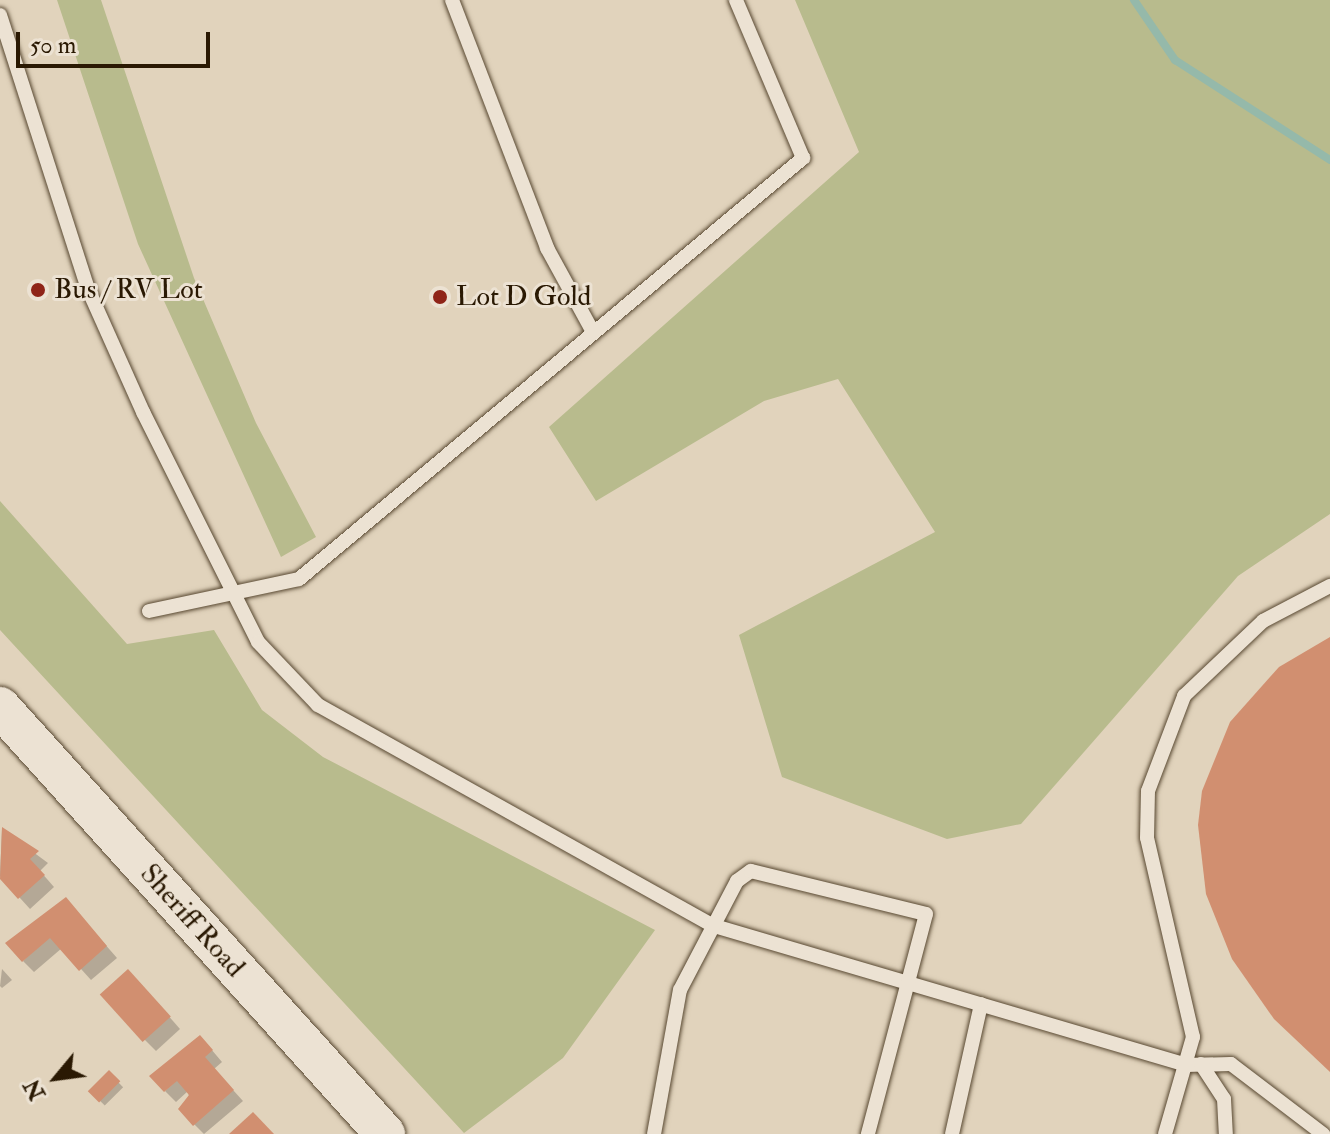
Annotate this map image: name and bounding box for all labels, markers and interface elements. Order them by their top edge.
scale bar [20,16,214,66]
text: 50 m [30,30,76,61]
place label: Bus / RV Lot [54,273,203,307]
place label: Lot D Gold [456,280,591,314]
marker: Bus / RV Lot [29,281,47,299]
marker: Lot D Gold [431,288,449,306]
street label: Sheriff Road [133,858,251,984]
north arrow [16,1038,96,1118]
text: N [18,1074,52,1105]

